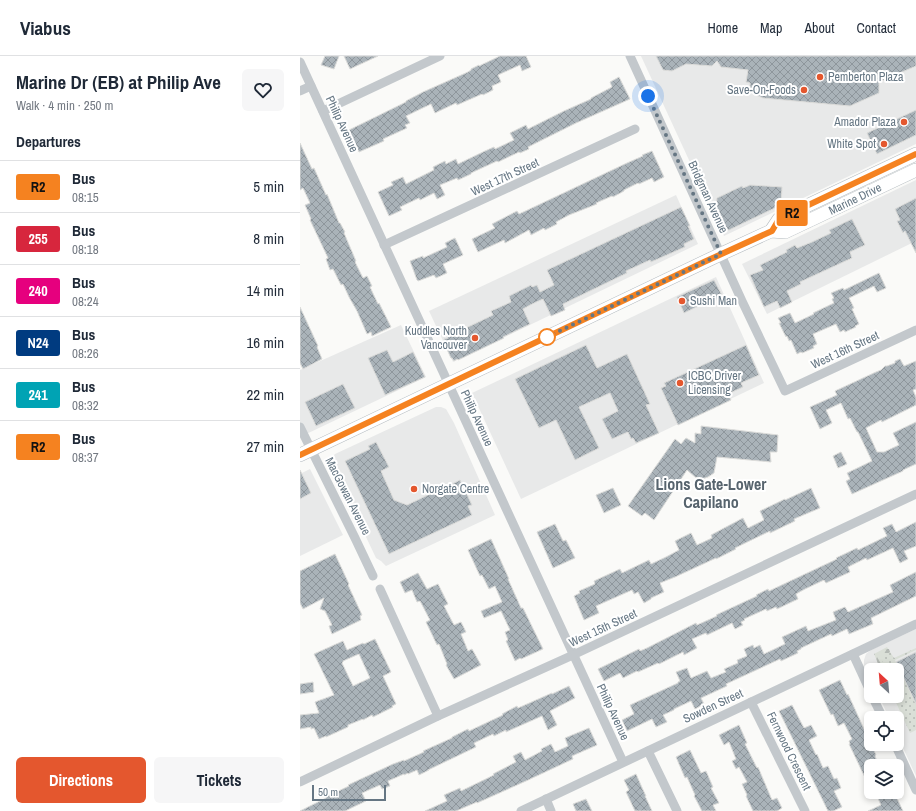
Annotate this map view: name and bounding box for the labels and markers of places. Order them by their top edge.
place label: Pemberton Plaza [828,69,904,85]
marker: Pemberton Plaza [815,72,825,82]
place label: Save-On-Foods [727,82,796,98]
marker: Save-On-Foods [799,85,809,95]
place label: Amador Plaza [833,114,897,130]
marker: Amador Plaza [899,117,909,127]
place label: White Spot [827,136,876,152]
marker: White Spot [879,139,889,149]
place label: Sushi Man [690,293,737,309]
marker: Sushi Man [677,296,687,306]
place label: Kuddles North Vancouver [405,323,468,353]
unlabelled marker [538,328,556,346]
marker: Kuddles North Vancouver [470,333,480,343]
place label: ICBC Driver Licensing [688,368,742,398]
marker: ICBC Driver Licensing [675,378,685,388]
place label: Norgate Centre [422,481,489,497]
marker: Norgate Centre [409,484,419,494]

